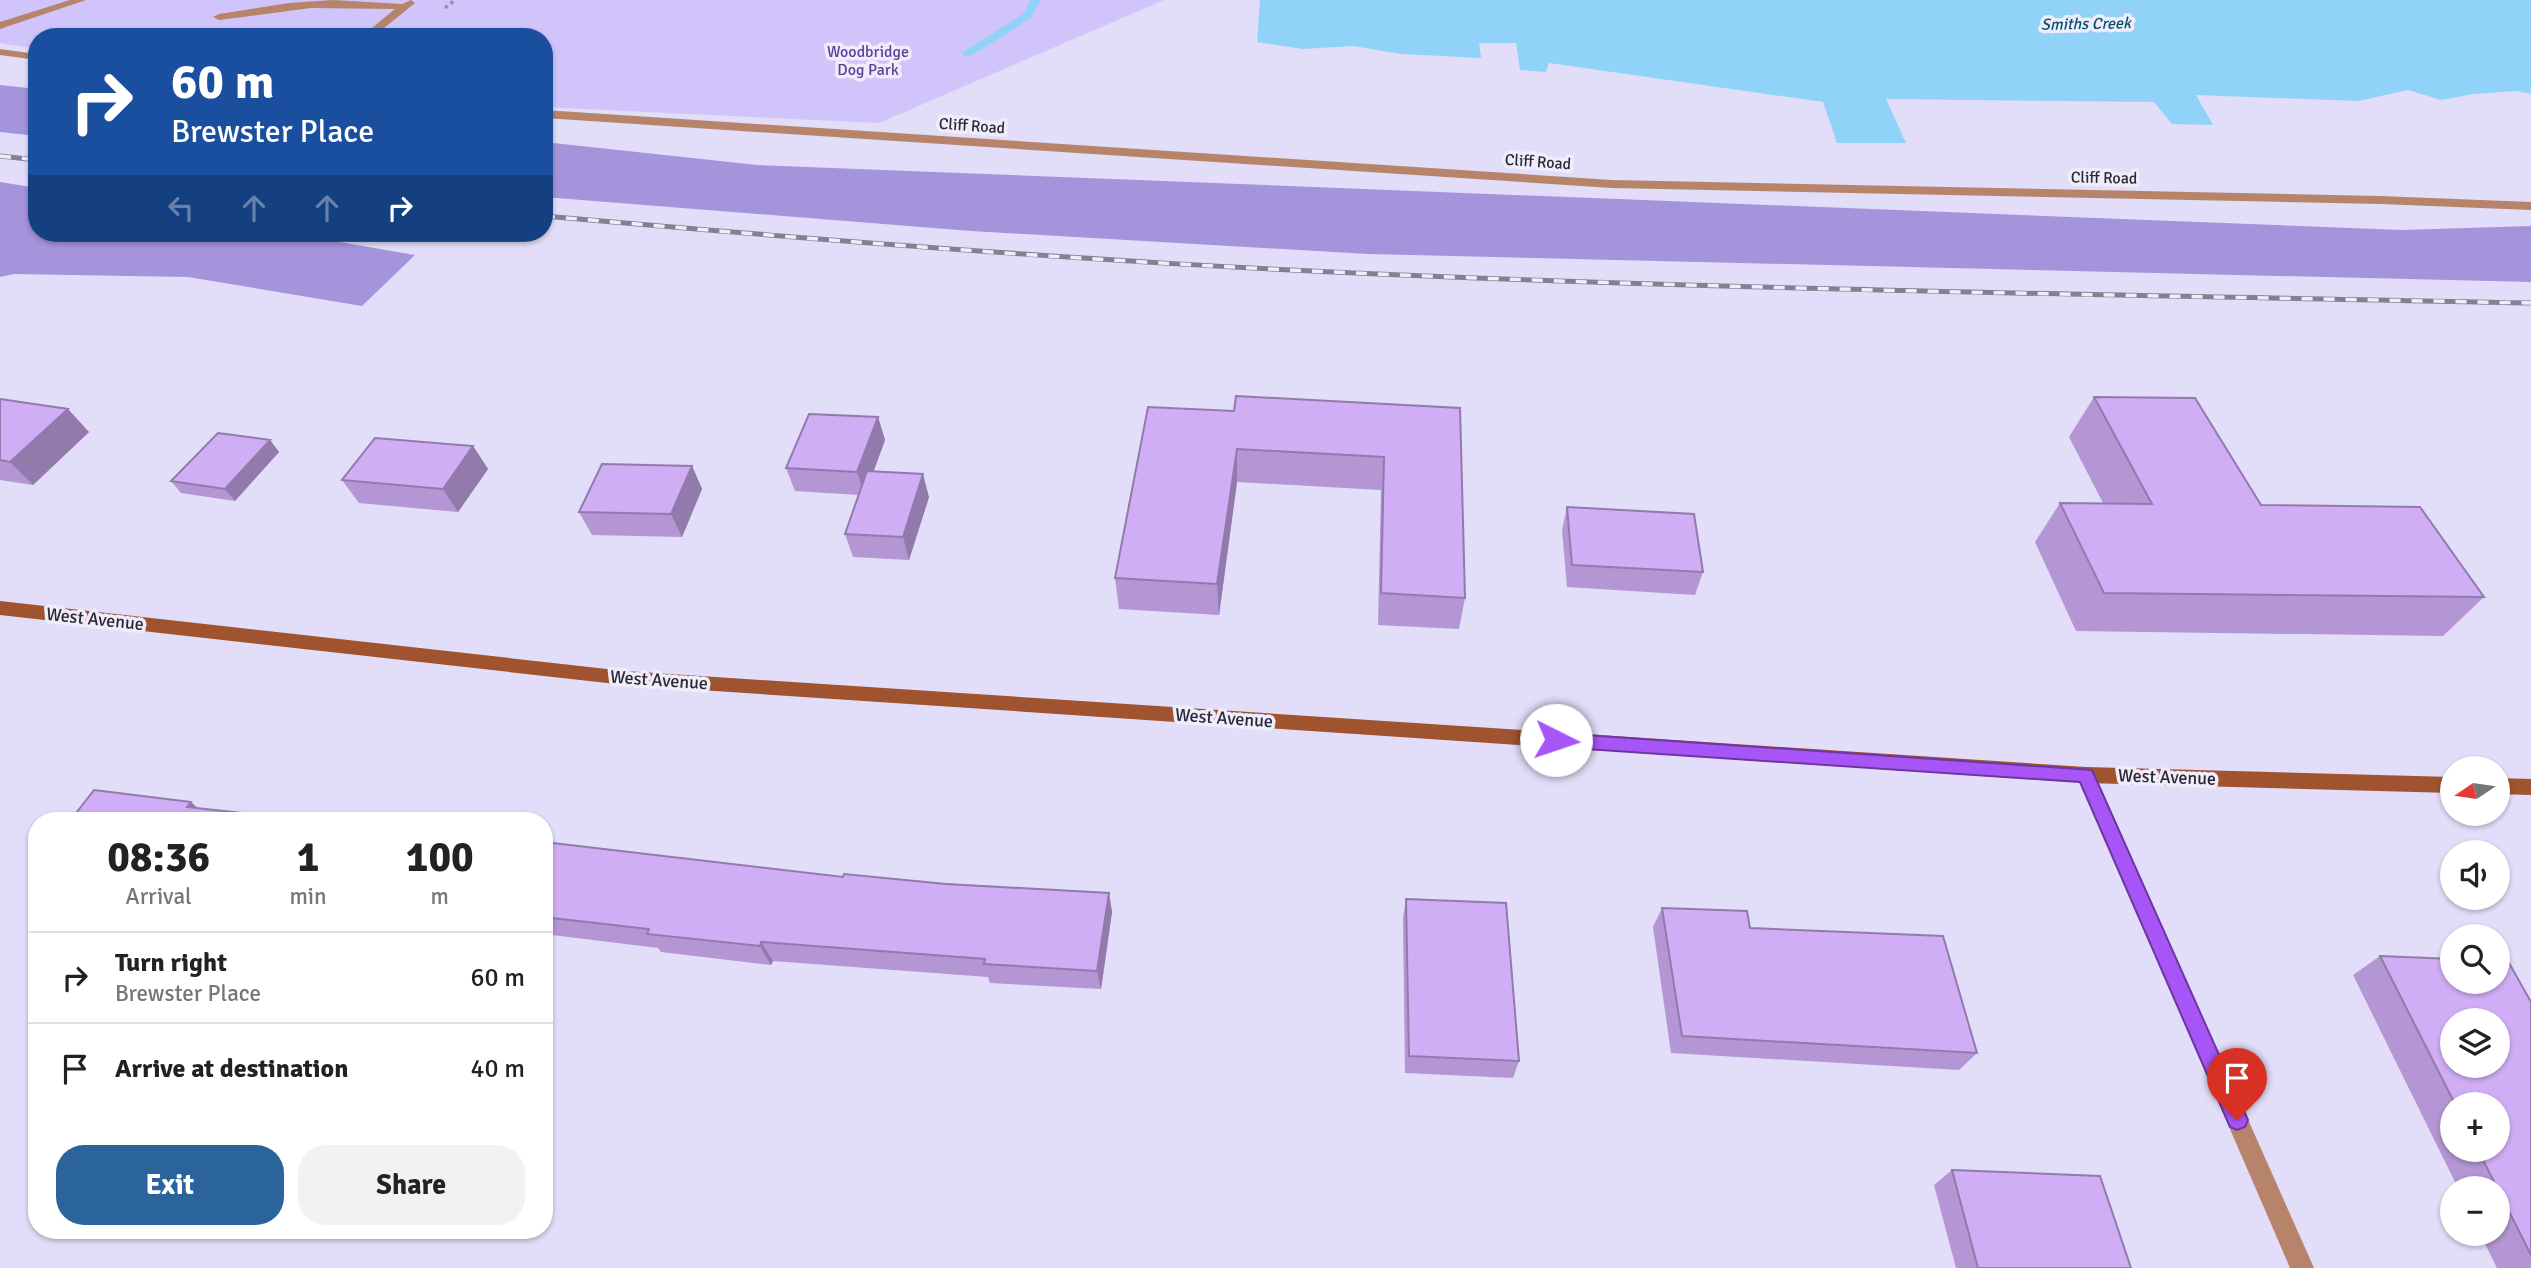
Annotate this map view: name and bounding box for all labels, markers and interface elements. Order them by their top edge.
water label: Smiths Creek [2041,13,2133,35]
park label: Woodbridge Dog Park [827,42,909,80]
text: 60 m [171,52,274,112]
icon: right [56,56,147,147]
text: Brewster Place [171,112,374,151]
street label: Cliff Road [938,114,1006,138]
street label: Cliff Road [1504,150,1572,174]
street label: Cliff Road [2071,167,2137,189]
icon: left [162,189,200,227]
icon: ahead [235,189,273,227]
icon: ahead [308,189,346,227]
icon: right [381,189,419,227]
street label: West Avenue [45,603,145,635]
street label: West Avenue [609,666,709,694]
position arrow [1519,703,1593,777]
street label: West Avenue [1174,704,1274,732]
north arrow [2440,756,2510,826]
map controls [2440,756,2510,1246]
street label: West Avenue [2118,764,2216,790]
text: 08:36 [107,832,210,883]
text: 1 [297,832,319,883]
text: 100 [406,832,474,883]
button: sound [2440,840,2510,910]
text: Arrival [126,882,192,911]
text: min [289,882,327,911]
text: m [431,882,449,911]
button: search [2440,924,2510,994]
text: Turn right [115,947,227,979]
icon: right [56,959,94,997]
text: 60 m [470,962,525,994]
text: Brewster Place [115,979,261,1008]
button: layers [2440,1008,2510,1078]
pin [2207,1048,2267,1120]
icon: arrive [56,1050,94,1088]
text: Arrive at destination [115,1053,348,1085]
text: 40 m [470,1053,525,1085]
icon: arrive [2218,1059,2256,1097]
button: + [2440,1092,2510,1162]
button: Exit [56,1145,284,1225]
button: Share [298,1145,525,1225]
button: − [2440,1176,2510,1246]

